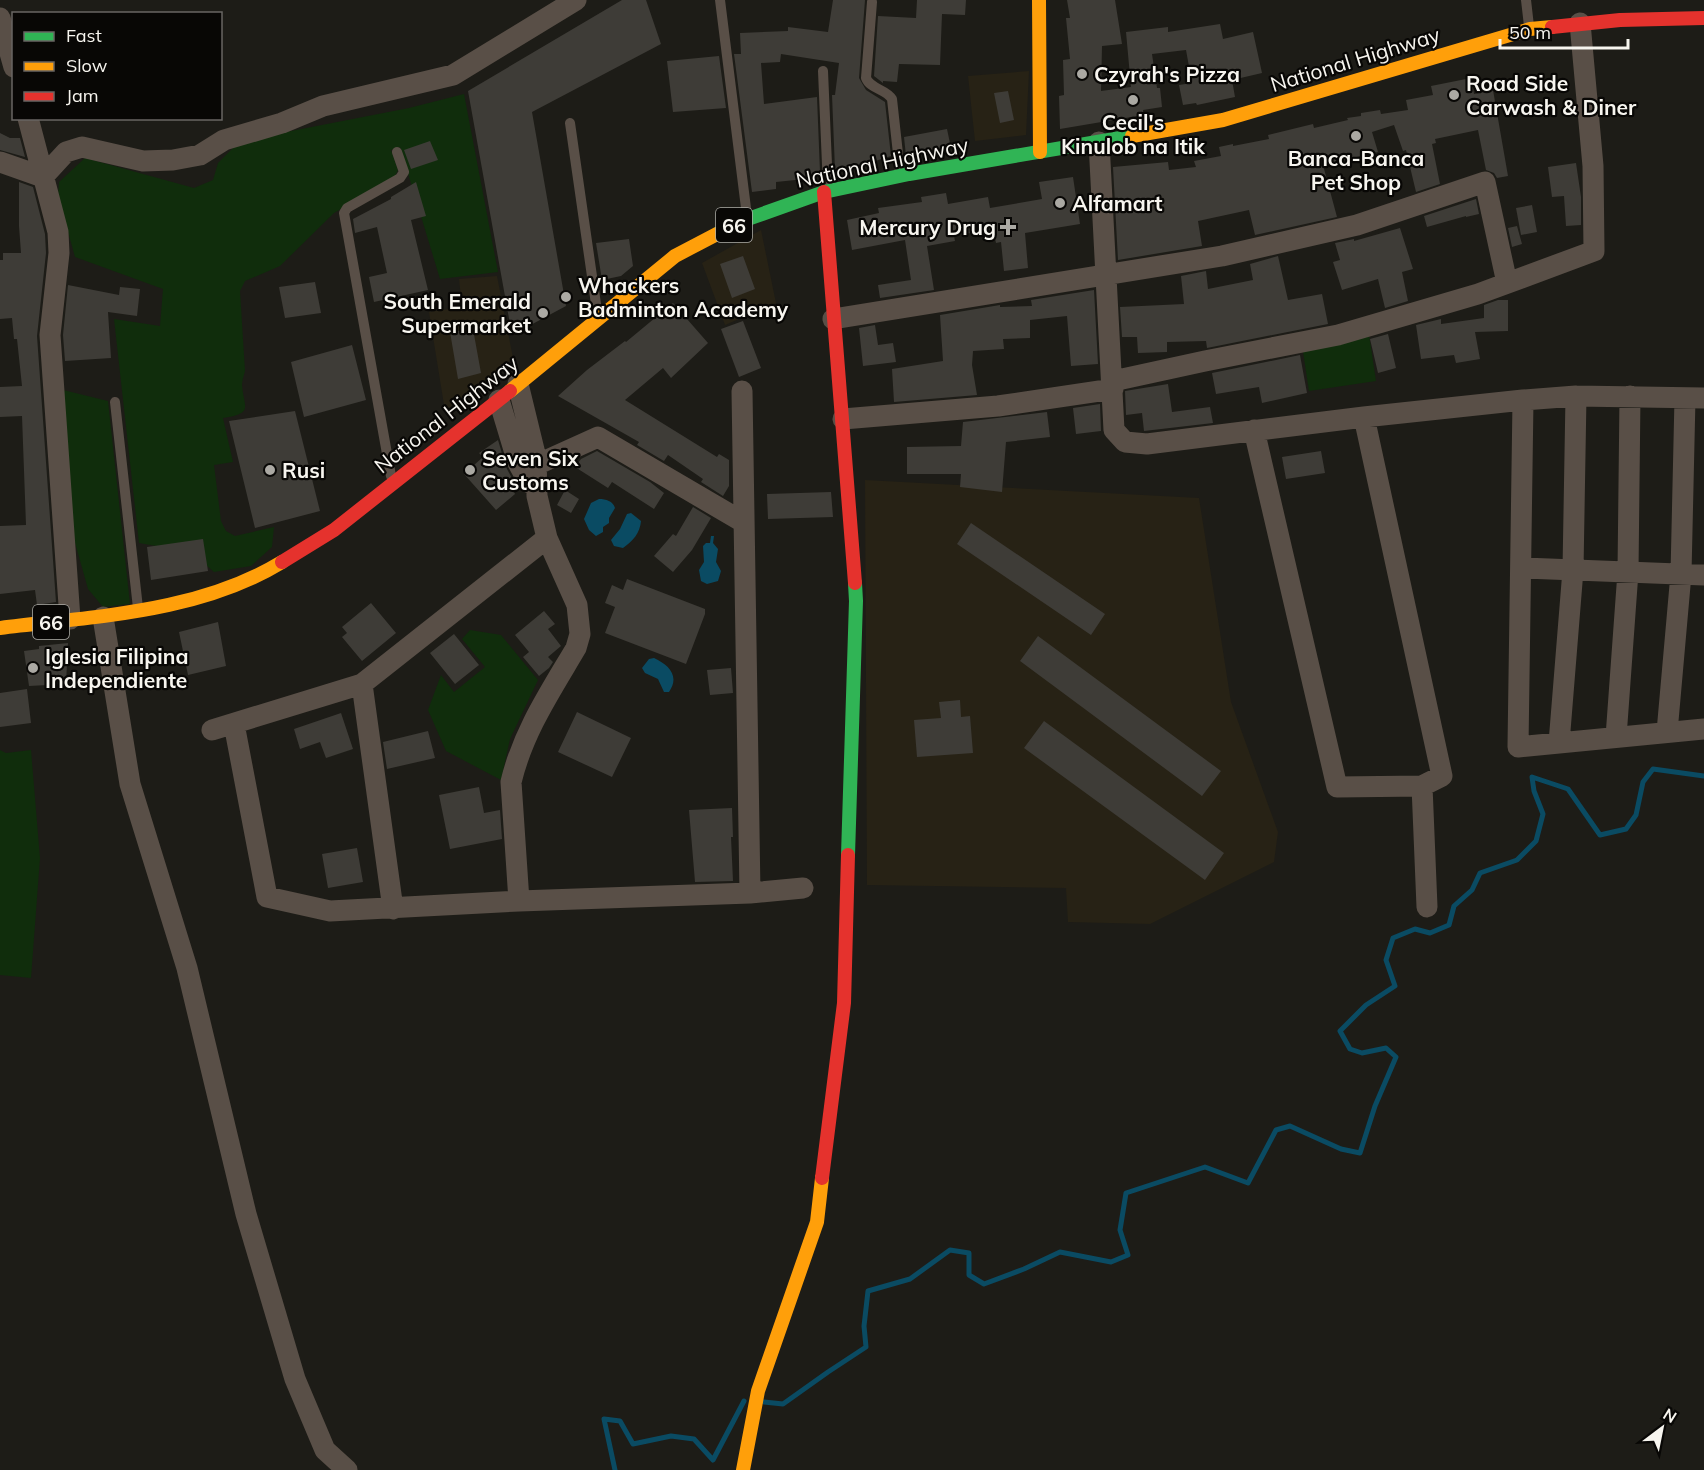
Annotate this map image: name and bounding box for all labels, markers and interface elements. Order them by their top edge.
legend [12,12,222,120]
scale bar [1500,12,1628,50]
street label: National Highway [1267,21,1443,97]
text: 50 m [1509,21,1551,44]
text: Fast [66,24,102,47]
text: Slow [66,54,108,77]
place label: Czyrah's Pizza [1094,61,1240,87]
marker: Czyrah's Pizza [1075,67,1089,81]
place label: Road Side Carwash & Diner [1466,70,1637,120]
text: Jam [66,84,99,107]
marker: Road Side Carwash & Diner [1447,88,1461,102]
marker: Cecil's Kinulob na Itik [1126,93,1140,107]
place label: Cecil's Kinulob na Itik [1061,109,1205,159]
marker: Banca-Banca Pet Shop [1349,129,1363,143]
street label: National Highway [793,131,971,193]
place label: Banca-Banca Pet Shop [1288,145,1424,195]
place label: Alfamart [1072,190,1163,216]
marker: Alfamart [1053,196,1067,210]
road number: 66 [716,208,752,242]
place label: Mercury Drug [859,214,996,240]
marker: Mercury Drug [1001,220,1015,234]
place label: Whackers Badminton Academy [578,272,789,322]
place label: South Emerald Supermarket [384,288,531,338]
marker: Whackers Badminton Academy [559,290,573,304]
marker: South Emerald Supermarket [536,306,550,320]
street label: National Highway [369,350,523,478]
place label: Seven Six Customs [482,445,579,495]
place label: Rusi [282,457,325,483]
marker: Rusi [263,463,277,477]
marker: Seven Six Customs [463,463,477,477]
road number: 66 [33,605,69,639]
place label: Iglesia Filipina Independiente [45,643,188,693]
marker: Iglesia Filipina Independiente [26,661,40,675]
north arrow [1632,1398,1692,1458]
text: N [1660,1404,1680,1427]

